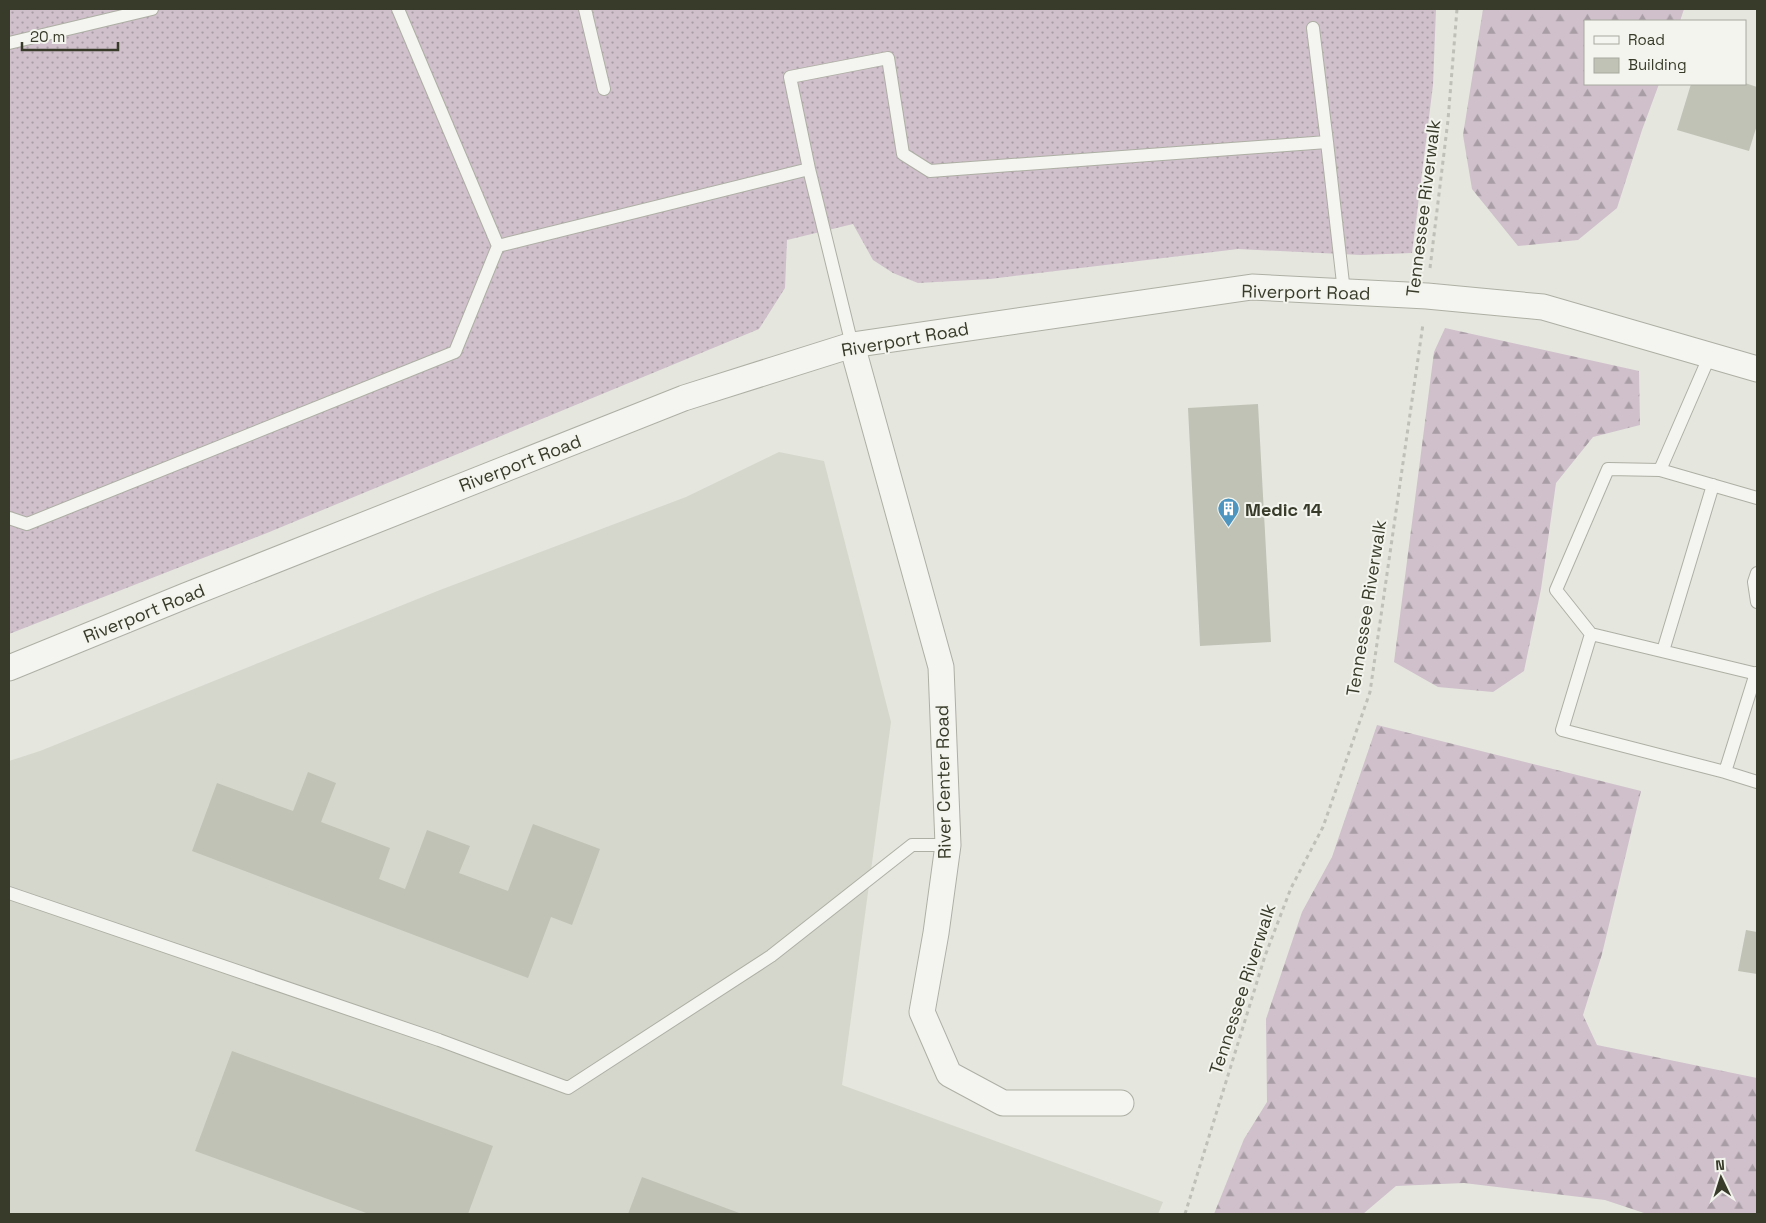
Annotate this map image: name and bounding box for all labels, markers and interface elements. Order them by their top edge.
scale bar [22,20,119,52]
legend [1584,20,1746,85]
text: 20 m [30,27,65,46]
text: Road [1628,30,1665,49]
text: Building [1628,55,1687,74]
street label: Tennessee Riverwalk [1401,118,1445,298]
street label: Riverport Road [1241,279,1371,305]
street label: Riverport Road [839,316,971,362]
street label: Riverport Road [456,429,584,497]
building icon: Medic 14 [1217,497,1241,528]
place label: Medic 14 [1245,498,1323,521]
street label: Tennessee Riverwalk [1341,518,1391,698]
street label: Riverport Road [80,578,208,648]
street label: River Center Road [930,705,956,859]
street label: Tennessee Riverwalk [1204,900,1281,1077]
north arrow [1696,1153,1746,1203]
text: N [1715,1156,1725,1174]

